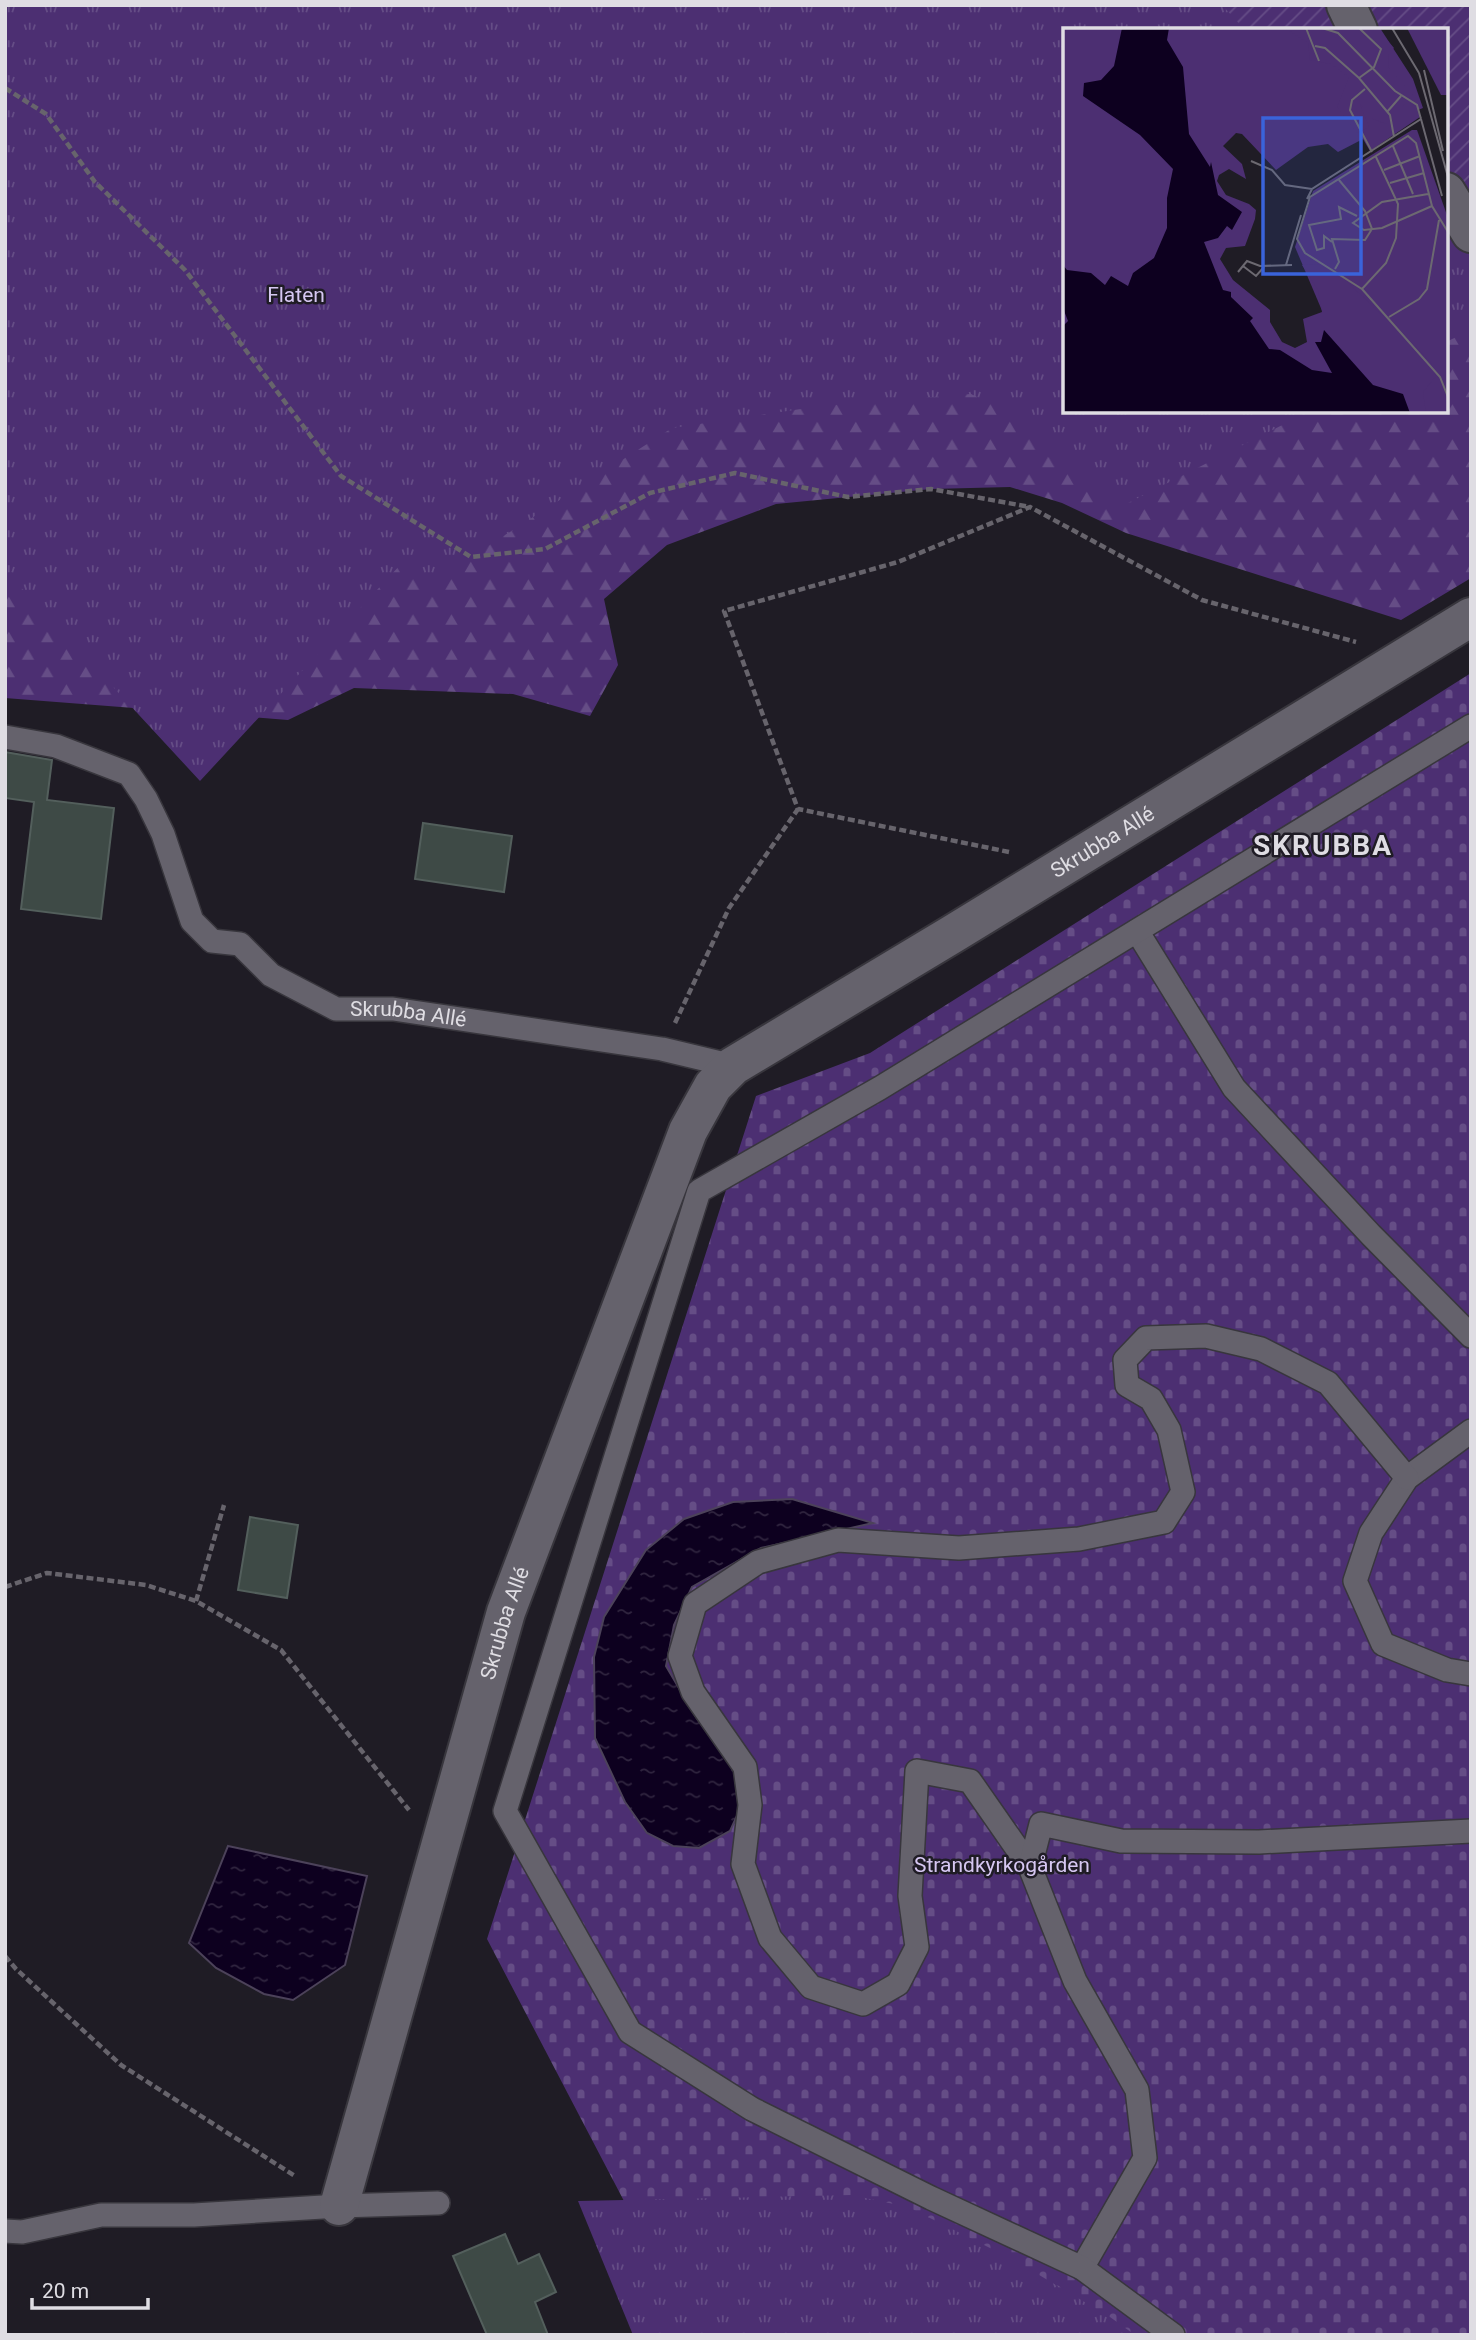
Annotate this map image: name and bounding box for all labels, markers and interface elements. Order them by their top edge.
inset map [1063,28,1448,413]
park label: Flaten [267,283,325,307]
street label: Skrubba Allé [1046,802,1159,883]
district label: SKRUBBA [1253,829,1393,862]
street label: Skrubba Allé [350,997,468,1032]
street label: Skrubba Allé [476,1563,534,1682]
park label: Strandkyrkogården [914,1853,1090,1877]
scale bar [32,2266,147,2310]
text: 20 m [42,2279,89,2303]

